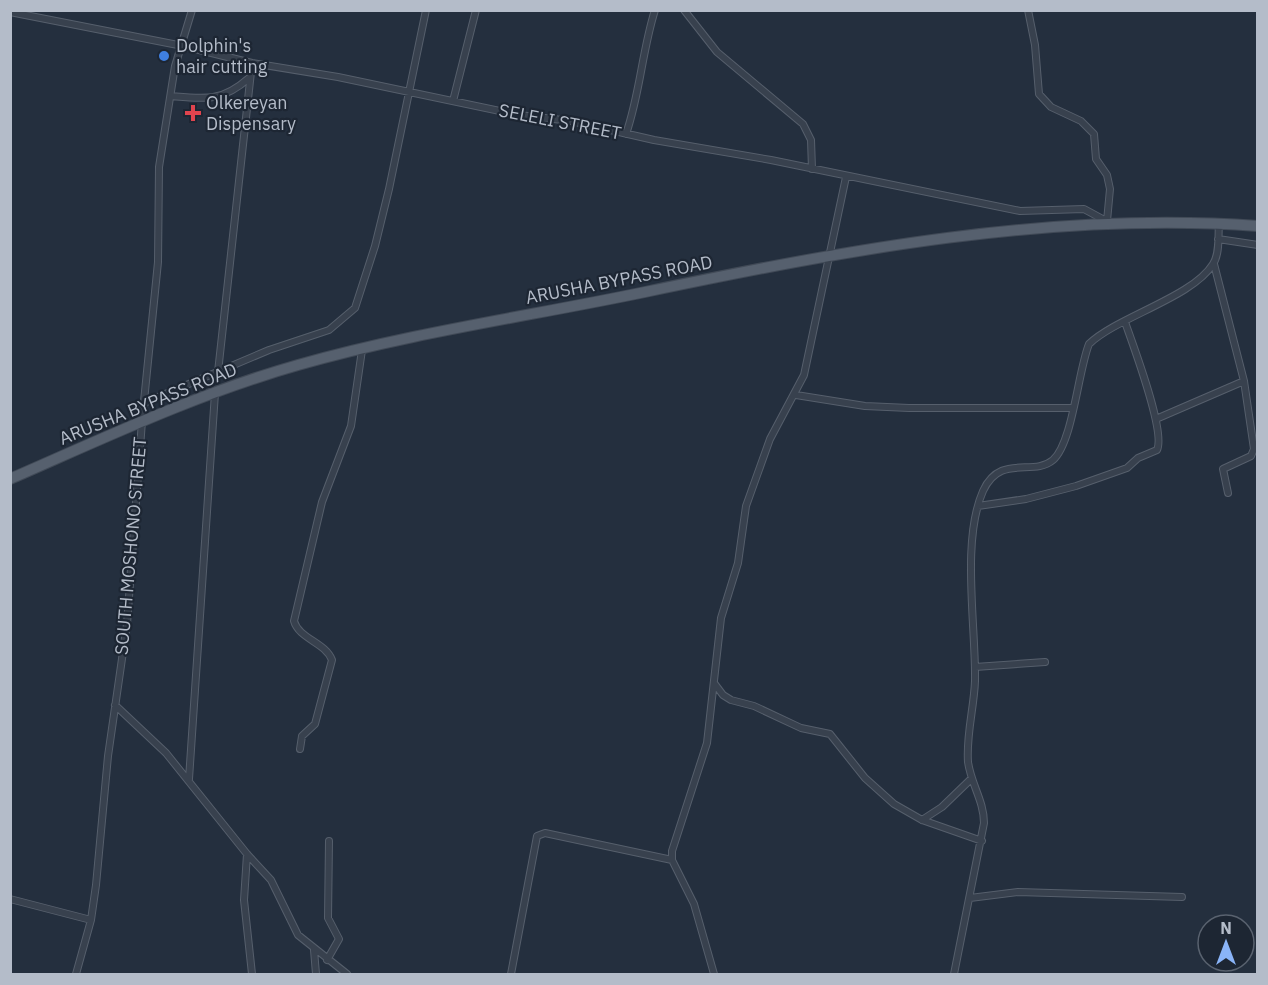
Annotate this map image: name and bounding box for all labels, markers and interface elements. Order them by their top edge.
place label: Dolphin's hair cutting [176,34,268,78]
marker: Dolphin's hair cutting [157,49,171,63]
place label: Olkereyan Dispensary [206,91,296,135]
street label: SELELI STREET [497,98,623,145]
marker: Olkereyan Dispensary [184,104,202,122]
street label: ARUSHA BYPASS ROAD [523,250,714,309]
street label: ARUSHA BYPASS ROAD [55,357,240,450]
street label: SOUTH MOSHONO STREET [110,436,152,656]
north arrow [1196,913,1256,973]
text: N [1220,918,1232,938]

